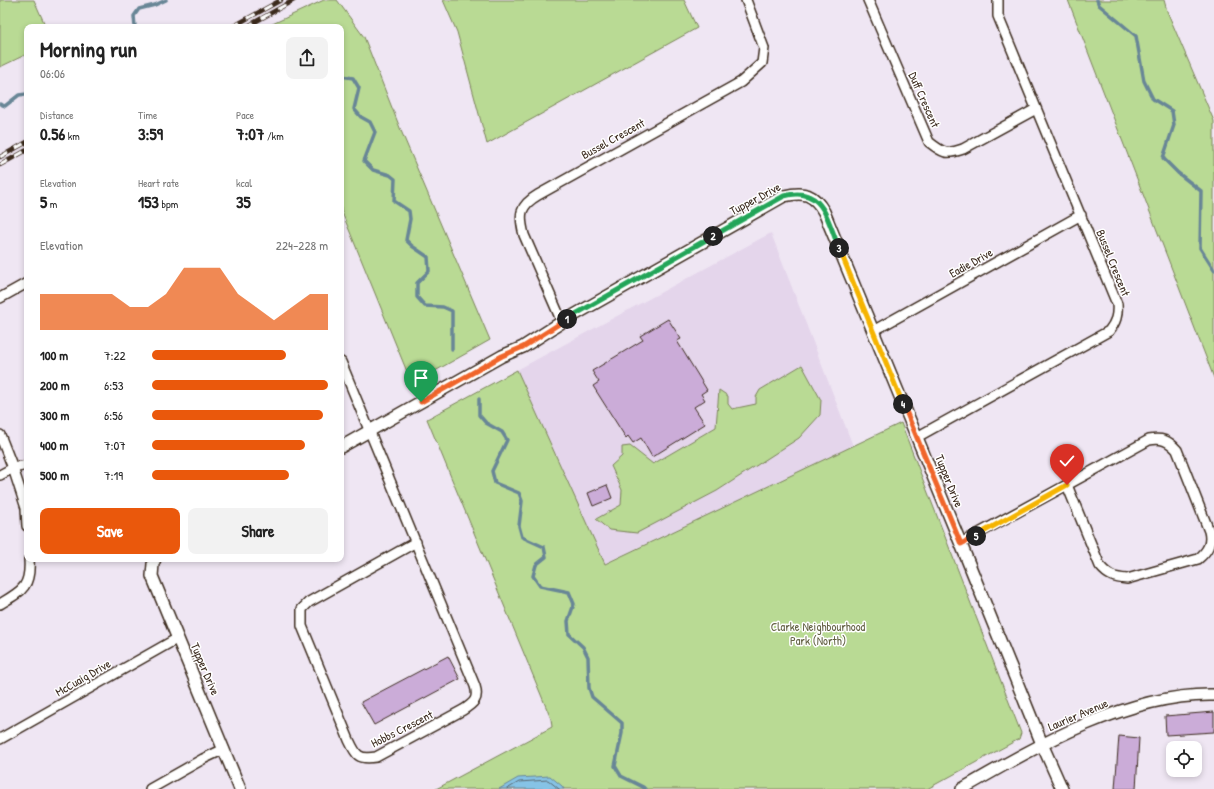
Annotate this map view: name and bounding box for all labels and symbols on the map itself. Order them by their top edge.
street label: Duff Crescent [905,69,945,131]
street label: Bussel Crescent [578,114,648,163]
street label: Tupper Drive [726,178,783,219]
pin: 2 [703,226,723,246]
street label: Bussel Crescent [1092,227,1135,299]
pin: 3 [829,238,849,258]
street label: Eadie Drive [946,244,996,282]
pin: 1 [557,309,577,329]
pin [404,361,438,402]
pin: 4 [893,394,913,414]
pin [1050,444,1084,485]
street label: Tupper Drive [931,452,968,510]
pin: 5 [966,526,986,546]
park label: Clarke Neighbourhood Park (North) [771,618,866,649]
street label: Tupper Drive [187,640,224,698]
street label: McCuaig Drive [52,655,114,700]
street label: Laurier Avenue [1045,694,1111,735]
street label: Hobbs Crescent [368,705,436,751]

